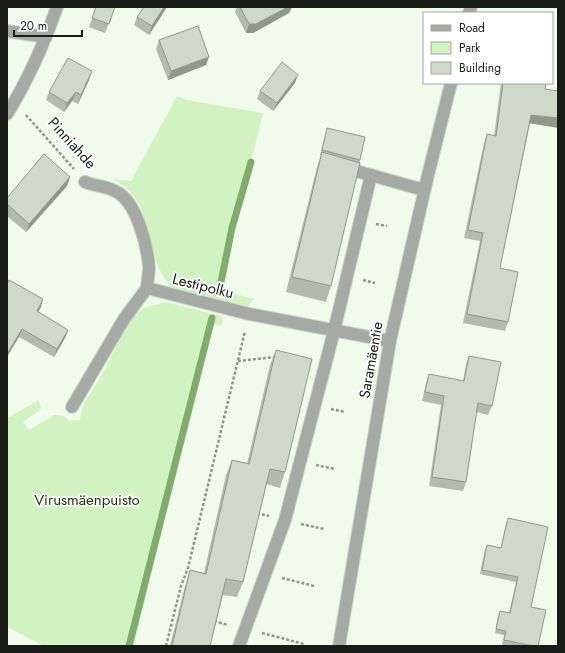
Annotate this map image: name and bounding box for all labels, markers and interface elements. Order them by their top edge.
scale bar [14,12,82,38]
legend [423,12,553,84]
text: 20 m [20,17,47,35]
text: Road [459,19,485,37]
text: Park [459,39,481,57]
text: Building [459,59,501,77]
street label: Pinniahde [43,112,101,174]
street label: Lestipolku [170,268,236,304]
street label: Saramäentie [353,320,389,400]
park label: Virusmäenpuisto [34,489,140,511]

